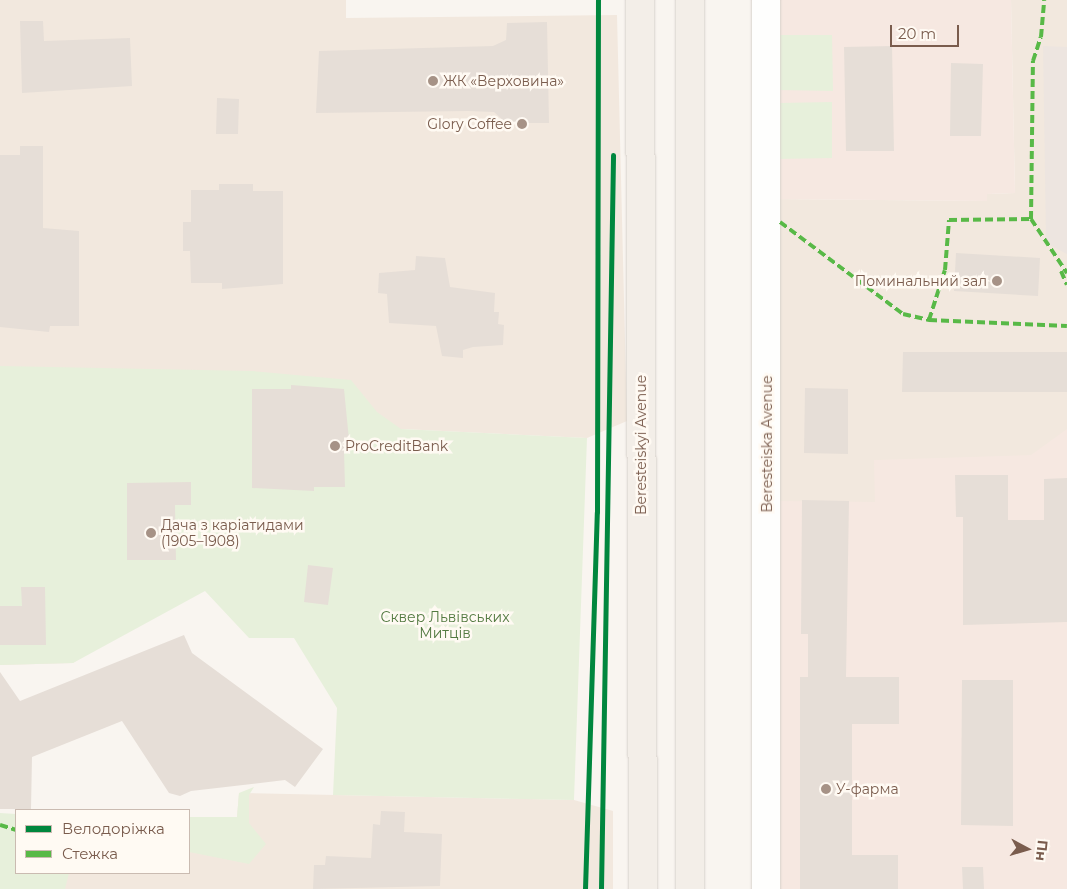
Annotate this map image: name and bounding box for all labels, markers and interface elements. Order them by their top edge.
scale bar [892,15,961,47]
text: 20 m [898,24,936,43]
place label: ЖК «Верховина» [443,73,564,89]
marker: ЖК «Верховина» [427,75,439,87]
place label: Glory Coffee [427,116,512,132]
marker: Glory Coffee [516,118,528,130]
place label: Поминальний зал [855,273,987,289]
marker: Поминальний зал [991,275,1003,287]
street label: Beresteiskyi Avenue [633,375,649,515]
street label: Beresteiska Avenue [759,375,775,513]
place label: ProCreditBank [345,438,448,454]
marker: ProCreditBank [329,440,341,452]
place label: Дача з каріатидами (1905–1908) [161,517,304,550]
marker: Дача з каріатидами (1905–1908) [145,527,157,539]
park label: Сквер Львівських Митців [380,609,510,642]
place label: У-фарма [836,781,899,797]
marker: У-фарма [820,783,832,795]
legend [15,809,190,874]
text: Велодоріжка [62,819,165,838]
north arrow [1002,824,1052,874]
text: Пн [1032,839,1052,862]
text: Стежка [62,844,118,863]

